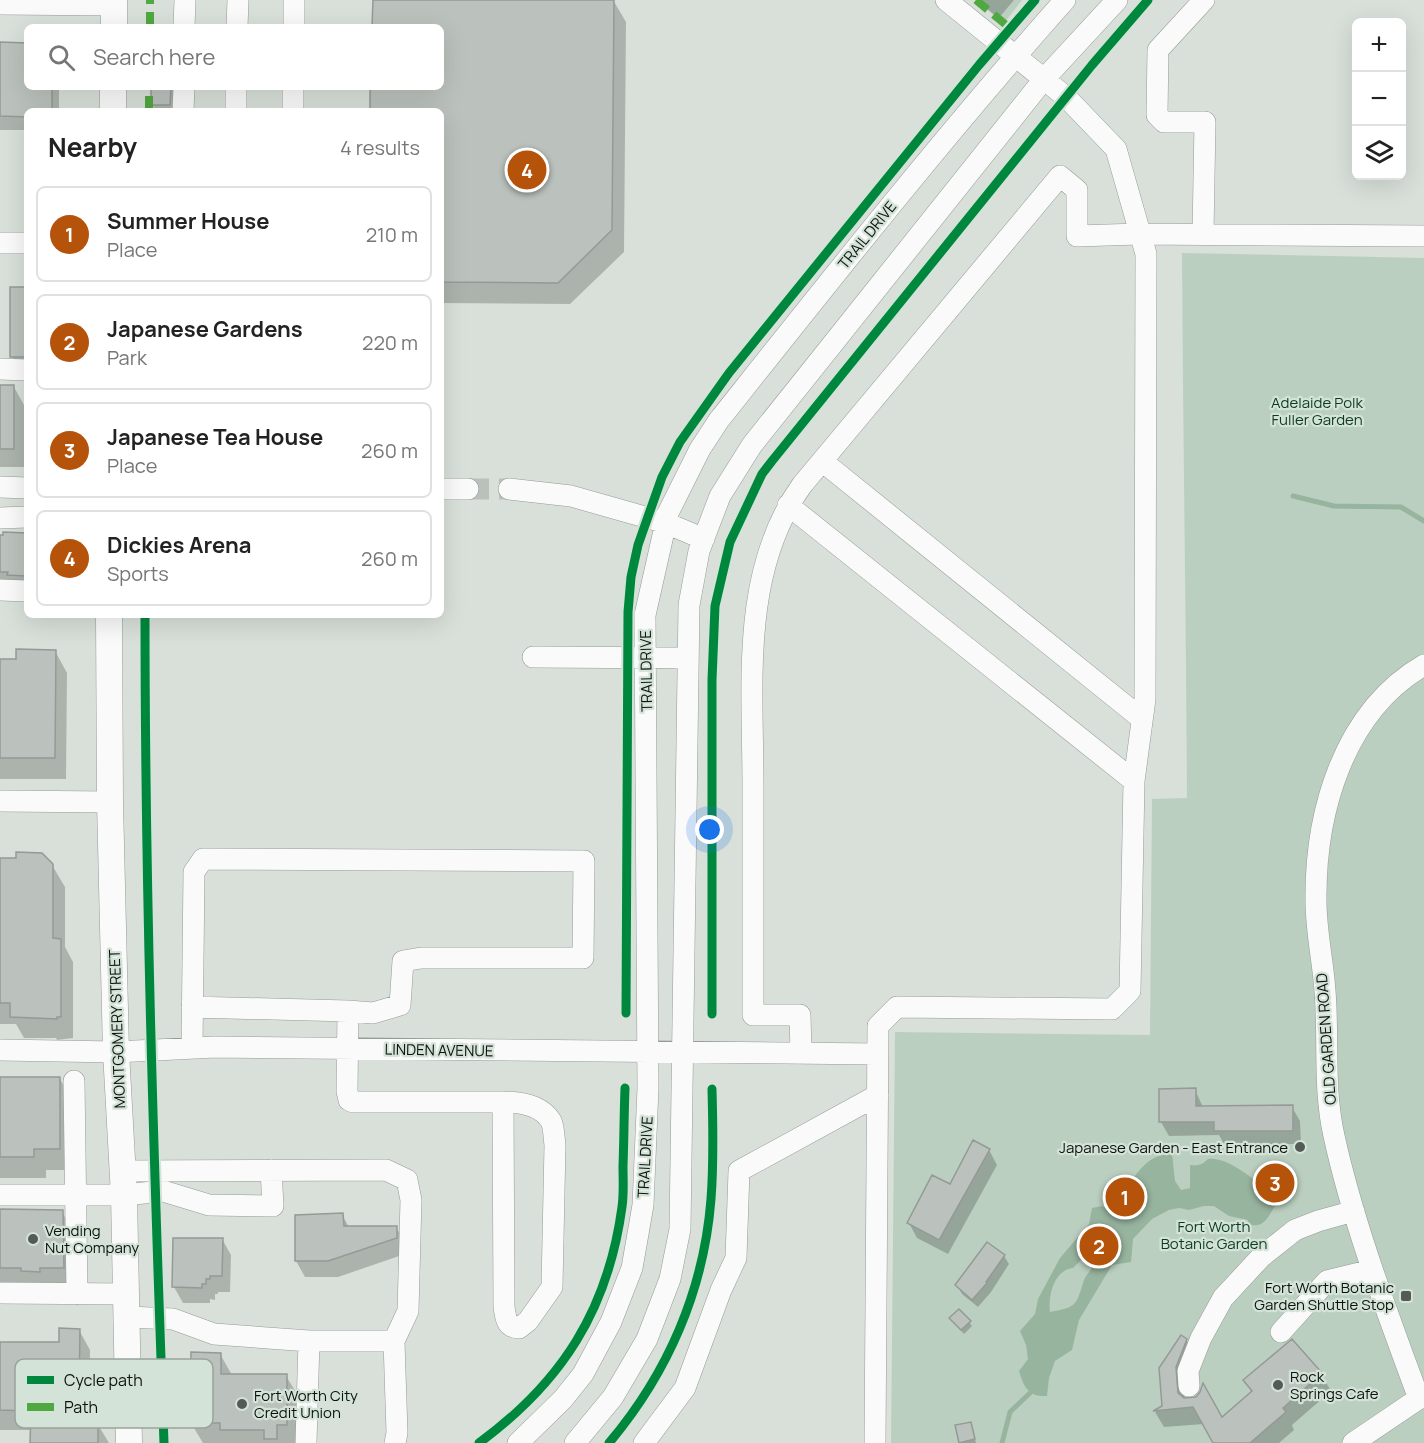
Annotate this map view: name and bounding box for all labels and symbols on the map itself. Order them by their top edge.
pin: 4 [508,148,546,192]
street label: TRAIL DRIVE [833,197,901,273]
park label: Adelaide Polk Fuller Garden [1271,392,1364,430]
street label: TRAIL DRIVE [635,630,657,712]
your location [695,815,724,844]
street label: MONTGOMERY STREET [104,949,130,1109]
street label: OLD GARDEN ROAD [1311,972,1341,1106]
street label: LINDEN AVENUE [384,1039,494,1061]
street label: TRAIL DRIVE [632,1116,658,1198]
place label: Japanese Garden - East Entrance [1059,1137,1288,1158]
marker: Japanese Garden - East Entrance [1293,1140,1307,1154]
pin: 3 [1256,1160,1294,1206]
pin: 1 [1106,1174,1144,1220]
park label: Fort Worth Botanic Garden [1161,1216,1267,1254]
place label: Vending Nut Company [45,1220,139,1258]
pin: 2 [1080,1224,1118,1268]
marker: Vending Nut Company [26,1232,40,1246]
place label: Fort Worth Botanic Garden Shuttle Stop [1254,1277,1394,1315]
marker: Fort Worth Botanic Garden Shuttle Stop [1399,1289,1413,1303]
legend [15,1359,213,1428]
place label: Rock Springs Cafe [1290,1366,1379,1404]
text: Cycle path [64,1369,143,1391]
marker: Rock Springs Cafe [1271,1378,1285,1392]
place label: Fort Worth City Credit Union [254,1385,358,1423]
text: Path [64,1396,98,1418]
marker: Fort Worth City Credit Union [235,1397,249,1411]

